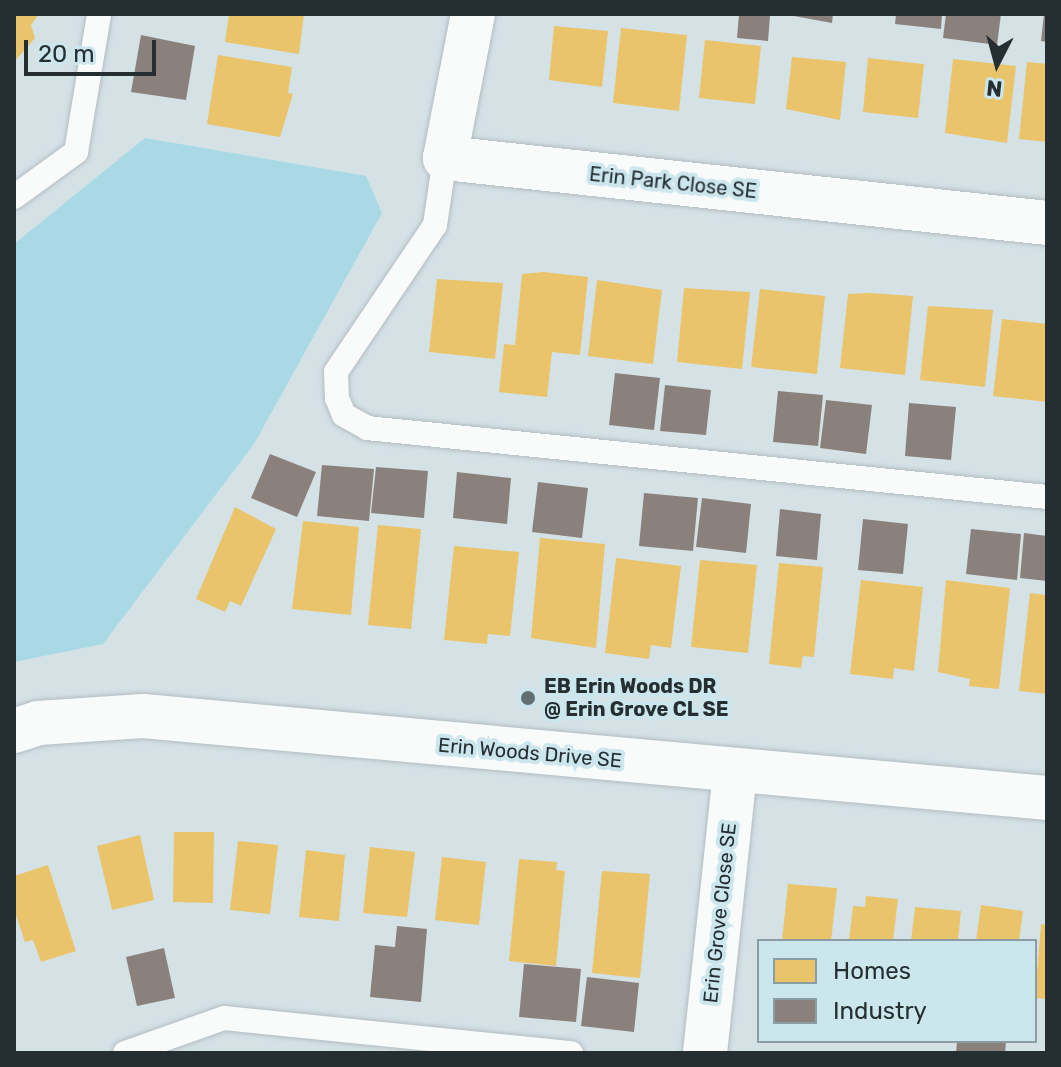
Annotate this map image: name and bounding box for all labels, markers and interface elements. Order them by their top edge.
scale bar [28,24,160,74]
north arrow [957,24,1037,104]
text: 20 m [38,40,95,68]
text: N [985,74,1004,103]
street label: Erin Park Close SE [588,162,758,204]
place label: EB Erin Woods DR @ Erin Grove CL SE [544,674,729,721]
marker: EB Erin Woods DR @ Erin Grove CL SE [519,689,537,707]
street label: Erin Woods Drive SE [437,733,623,773]
street label: Erin Grove Close SE [699,822,741,1004]
legend [757,939,1037,1043]
text: Homes [833,957,911,985]
text: Industry [833,997,927,1025]

